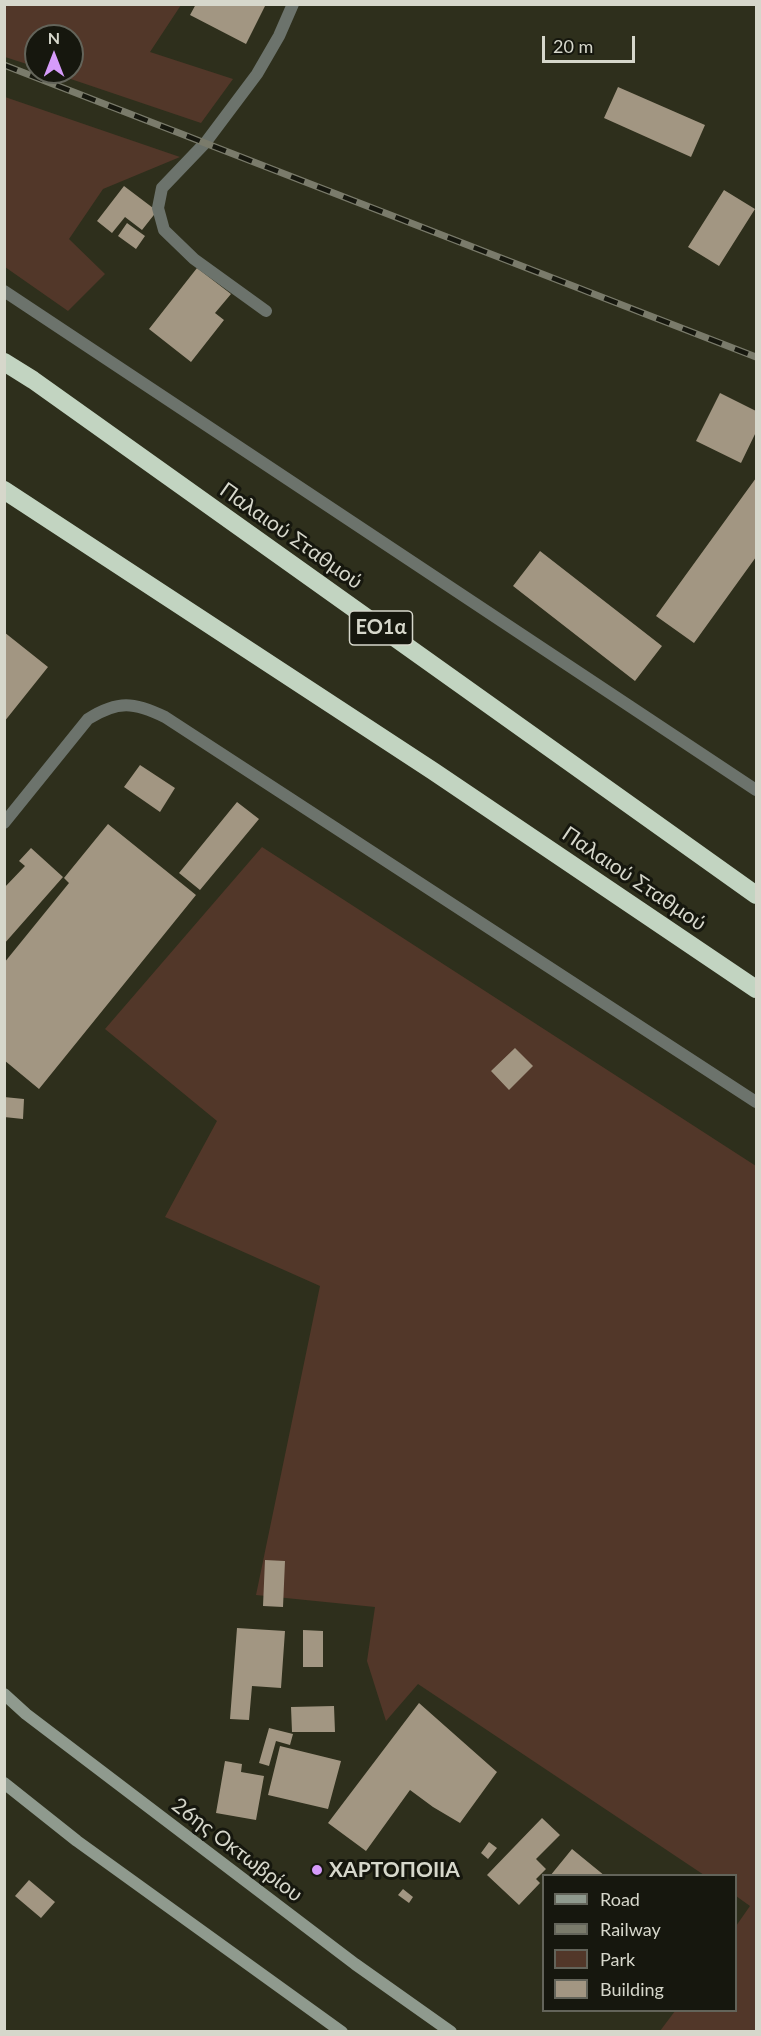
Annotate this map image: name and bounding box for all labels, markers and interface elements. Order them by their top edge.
north arrow [24,24,84,84]
scale bar [545,24,638,62]
text: N [48,28,60,47]
text: 20 m [553,35,593,57]
street label: Παλαιού Σταθμού [215,477,367,595]
road number: ΕΟ1α [350,611,412,645]
street label: Παλαιού Σταθμού [557,822,711,936]
street label: 26ης Οκτωβρίου [167,1793,307,1907]
place label: ΧΑΡΤΟΠΟΙΙΑ [329,1857,460,1883]
marker: ΧΑΡΤΟΠΟΙΙΑ [310,1863,324,1877]
legend [542,1874,737,2012]
text: Road [600,1888,640,1910]
text: Railway [600,1918,661,1940]
text: Park [600,1948,635,1970]
text: Building [600,1978,664,2000]

